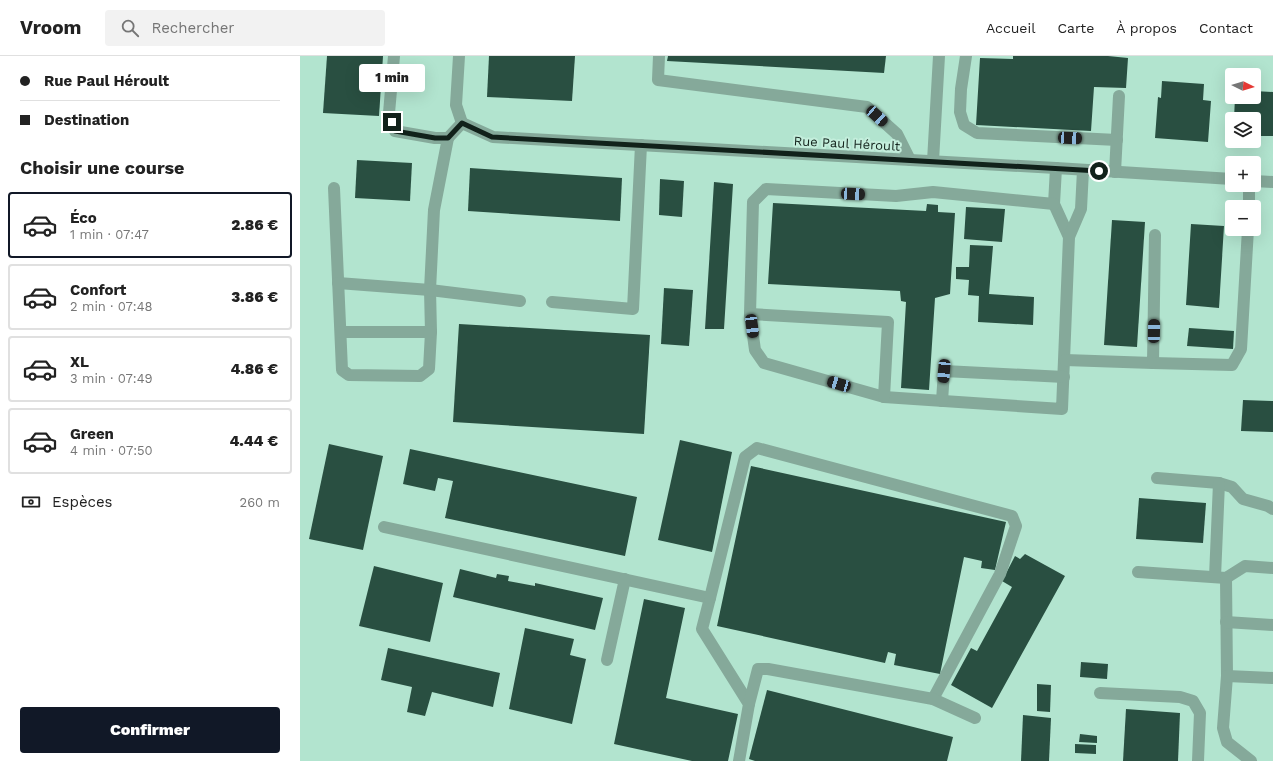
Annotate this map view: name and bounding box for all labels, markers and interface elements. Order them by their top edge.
search box [105,10,385,46]
text: Vroom [20,16,81,39]
icon: search [119,17,141,39]
text: Rechercher [151,19,234,37]
text: Accueil [986,20,1035,36]
text: Carte [1057,20,1094,36]
text: À propos [1116,20,1177,36]
text: Contact [1199,20,1253,36]
callout: 1 min [359,64,425,92]
north arrow [1225,68,1261,104]
map controls [1225,68,1261,236]
text: 1 min [375,70,409,85]
text: Rue Paul Héroult [44,72,169,90]
car [864,104,890,128]
text: Destination [44,111,129,129]
button: layers [1225,112,1261,148]
route end [383,113,401,131]
car [1058,131,1082,145]
street label: Rue Paul Héroult [793,133,901,154]
button: + [1225,156,1261,192]
text: Choisir une course [20,157,184,178]
route start [1090,162,1108,180]
car [841,187,865,201]
button: − [1225,200,1261,236]
icon: car [22,207,58,243]
text: Éco [70,209,97,227]
text: 2.86 € [231,216,278,234]
text: 1 min · 07:47 [70,227,149,242]
icon: car [22,279,58,315]
text: Confort [70,281,126,299]
text: 3.86 € [231,288,278,306]
text: 2 min · 07:48 [70,299,153,314]
car [745,313,759,339]
car [1148,319,1160,343]
icon: car [22,351,58,387]
text: XL [70,353,89,371]
car [937,359,951,383]
text: 4.86 € [230,360,278,378]
text: 3 min · 07:49 [70,371,153,386]
car [826,375,852,393]
icon: car [22,423,58,459]
text: Green [70,425,114,443]
text: 4.44 € [229,432,278,450]
text: 4 min · 07:50 [70,443,153,458]
icon: cash [20,491,42,513]
text: Espèces [52,493,113,511]
text: 260 m [240,495,280,510]
button: Confirmer [20,707,280,753]

